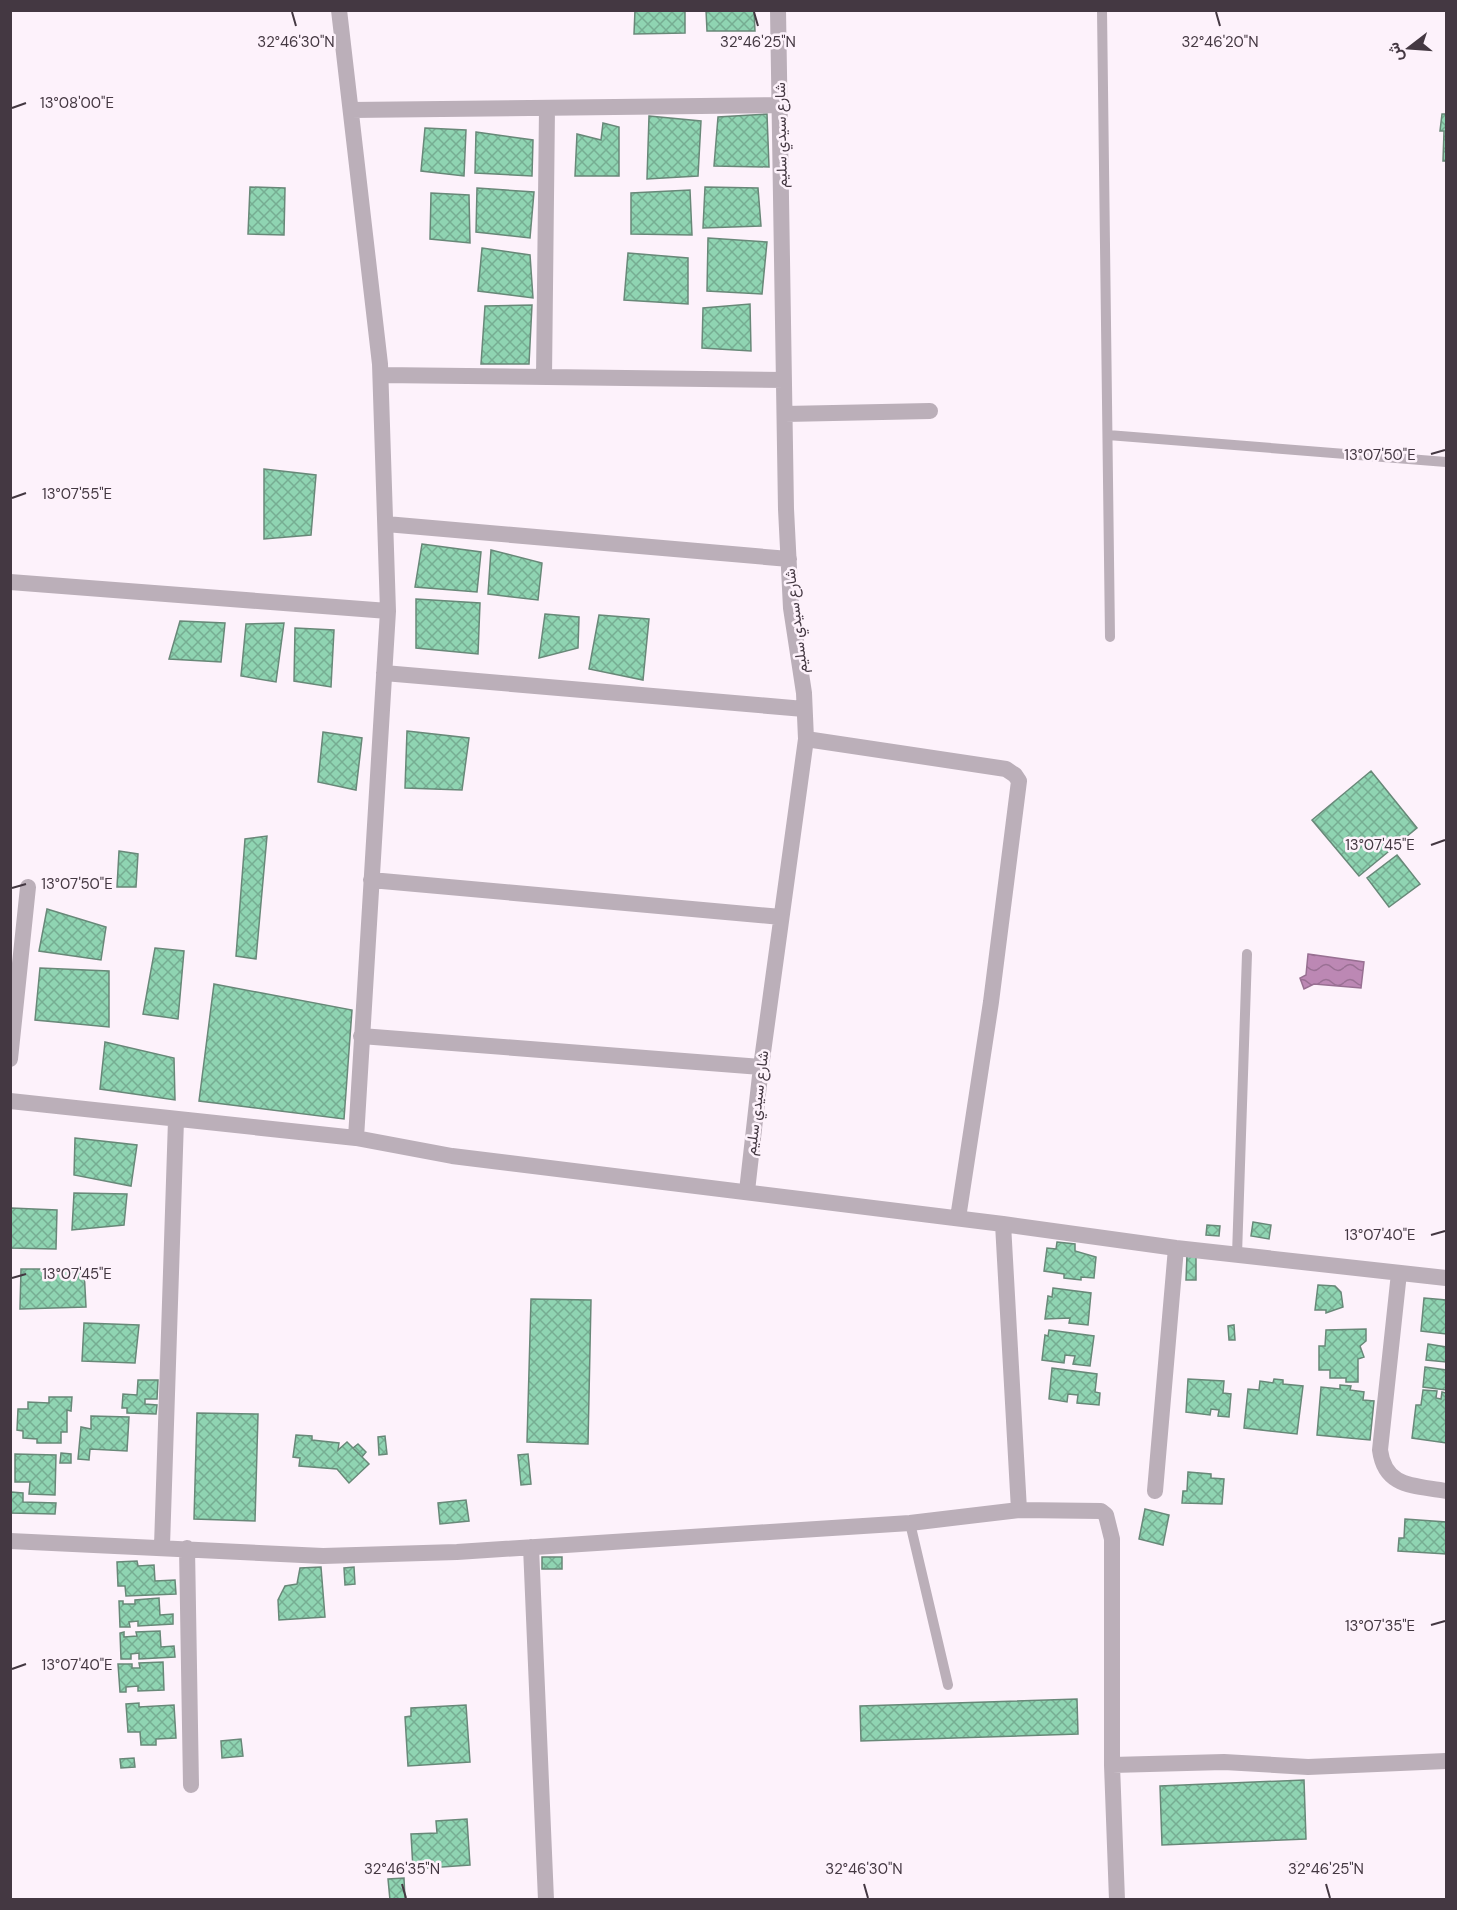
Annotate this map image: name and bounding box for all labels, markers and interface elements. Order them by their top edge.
north arrow [1379,18,1439,78]
text: 32°46'30"N [257,32,335,52]
text: 32°46'25"N [720,32,796,52]
text: 32°46'20"N [1181,32,1259,52]
text: ش [1382,40,1408,65]
street label: شارع سيدي سليم [770,82,795,188]
text: 13°08'00"E [40,93,114,113]
text: 13°07'50"E [1344,445,1416,465]
text: 13°07'55"E [42,484,112,504]
street label: شارع سيدي سليم [780,567,815,675]
text: 13°07'45"E [1345,835,1415,855]
text: 13°07'50"E [41,874,113,894]
street label: شارع سيدي سليم [741,1049,776,1157]
text: 13°07'40"E [1345,1225,1416,1245]
text: 13°07'45"E [42,1264,112,1284]
text: 13°07'35"E [1345,1616,1415,1636]
text: 13°07'40"E [42,1655,113,1675]
text: 32°46'35"N [364,1859,440,1879]
text: 32°46'30"N [825,1859,903,1879]
text: 32°46'25"N [1288,1859,1364,1879]

